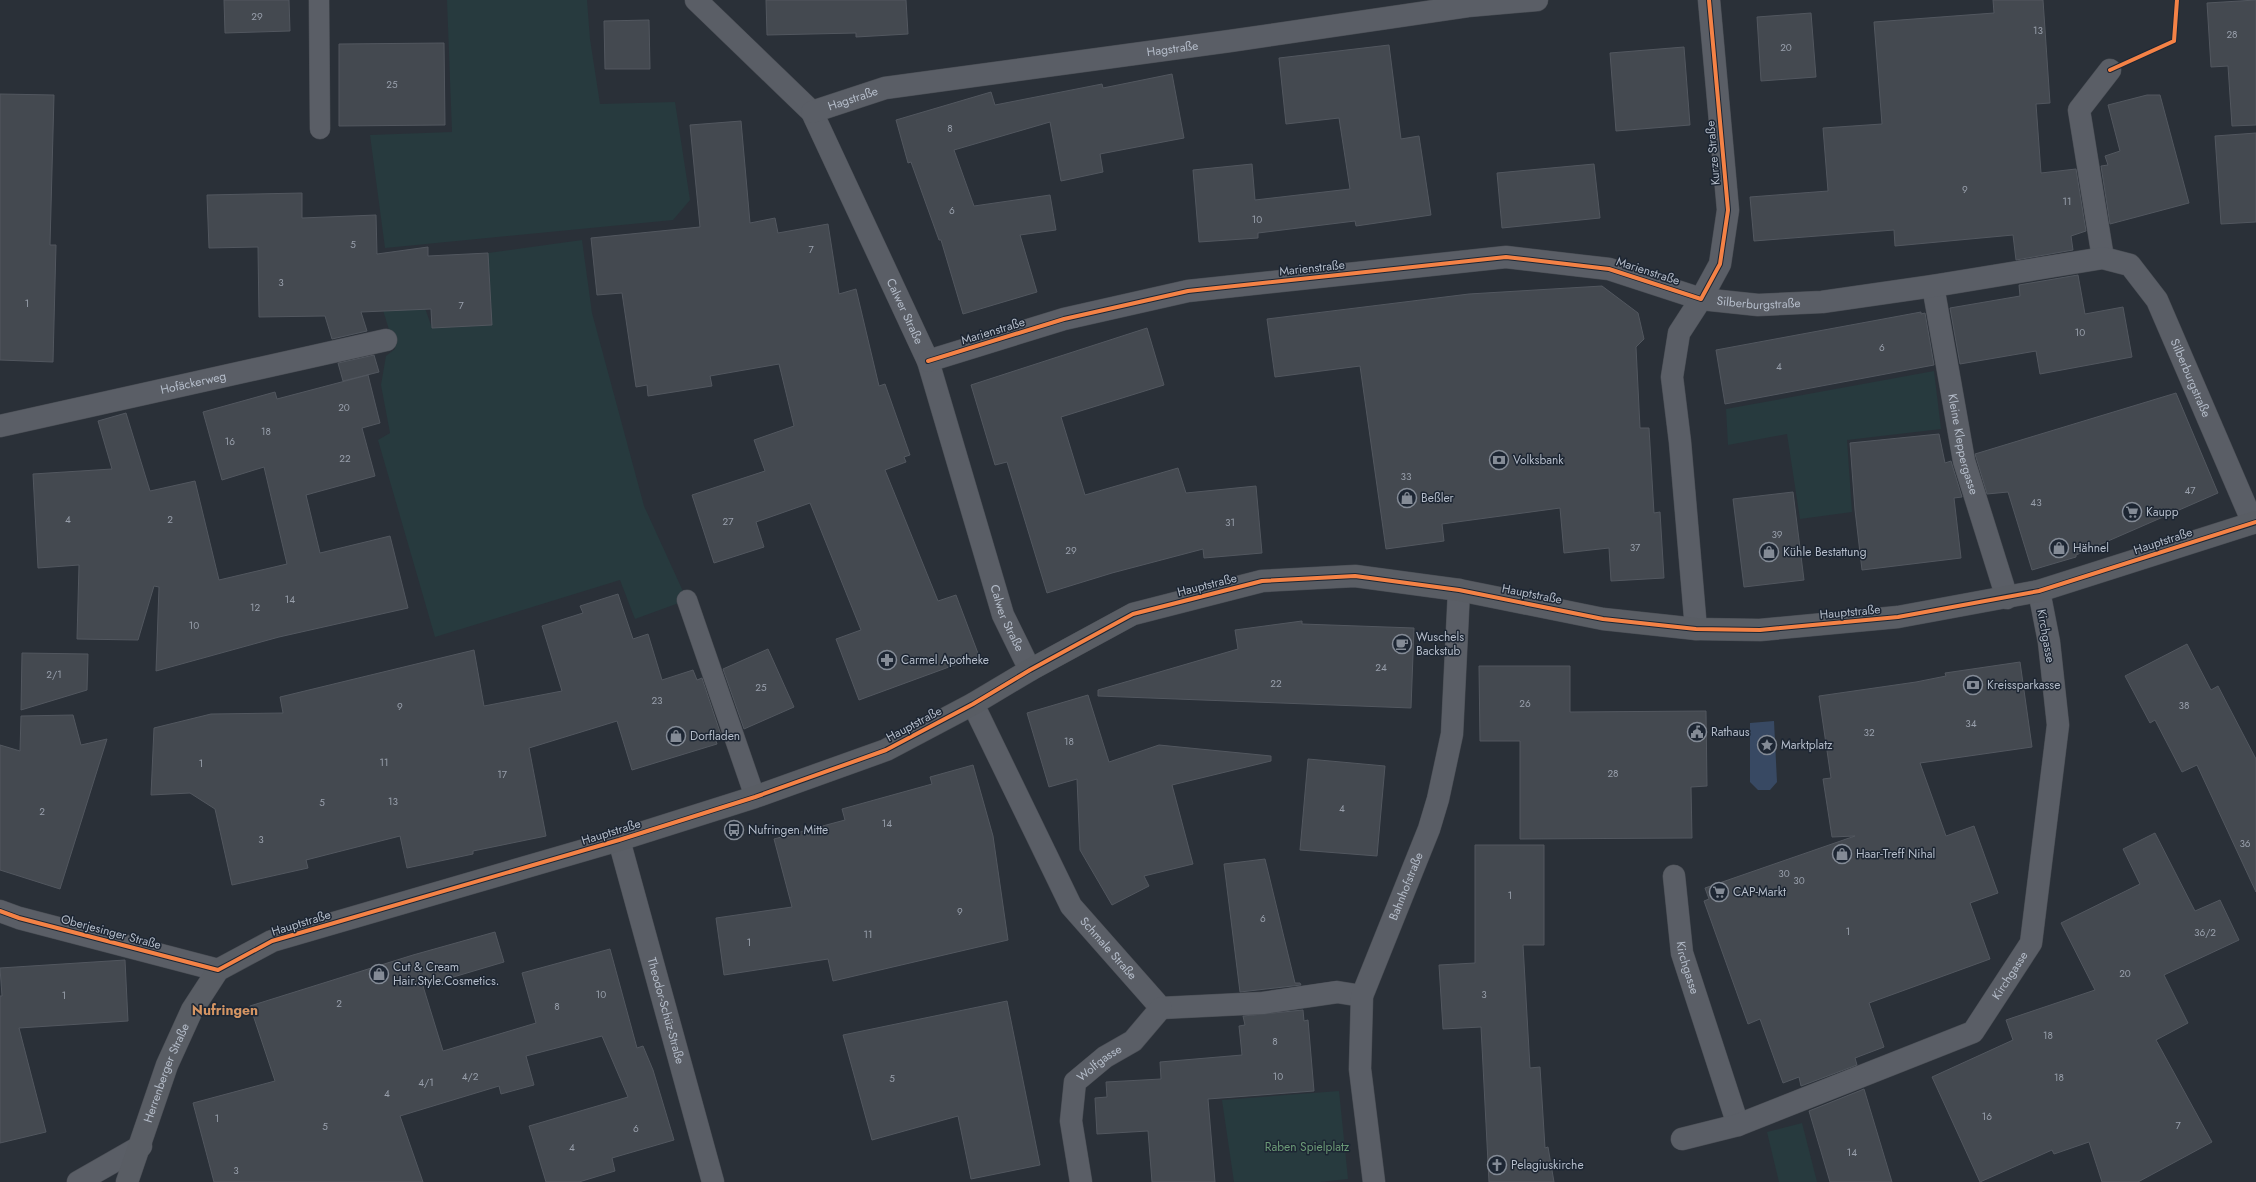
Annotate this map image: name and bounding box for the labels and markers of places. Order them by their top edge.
bank icon: Volksbank [1488,449,1510,471]
place label: Volksbank [1513,451,1564,469]
shop icon: Beßler [1396,487,1418,509]
place label: Beßler [1421,489,1455,507]
supermarket icon: Kaupp [2121,501,2143,523]
place label: Kaupp [2146,503,2179,521]
shop icon: Hähnel [2048,537,2070,559]
place label: Hähnel [2073,539,2109,557]
shop icon: Kühle Bestattung [1758,541,1780,563]
place label: Kühle Bestattung [1783,543,1867,561]
place label: Wuschels Backstub [1416,628,1464,660]
cafe icon: Wuschels Backstub [1391,633,1413,655]
pharmacy icon: Carmel Apotheke [876,649,898,671]
place label: Carmel Apotheke [901,651,989,669]
bank icon: Kreissparkasse [1962,674,1984,696]
place label: Kreissparkasse [1987,676,2060,694]
public building icon: Rathaus [1686,721,1708,743]
place label: Rathaus [1711,723,1750,741]
shop icon: Dorfladen [665,725,687,747]
place label: Dorfladen [690,727,740,745]
place icon: Marktplatz [1756,734,1778,756]
place label: Marktplatz [1781,736,1833,754]
bus stop icon: Nufringen Mitte [723,819,745,841]
place label: Nufringen Mitte [748,821,828,839]
shop icon: Haar-Treff Nihal [1831,843,1853,865]
place label: Haar-Treff Nihal [1856,845,1935,863]
supermarket icon: CAP-Markt [1708,881,1730,903]
place label: CAP-Markt [1733,883,1786,901]
place label: Cut & Cream Hair.Style.Cosmetics. [393,958,499,990]
shop icon: Cut & Cream Hair.Style.Cosmetics. [368,963,390,985]
church icon: Pelagiuskirche [1486,1154,1508,1176]
place label: Pelagiuskirche [1511,1156,1584,1174]

